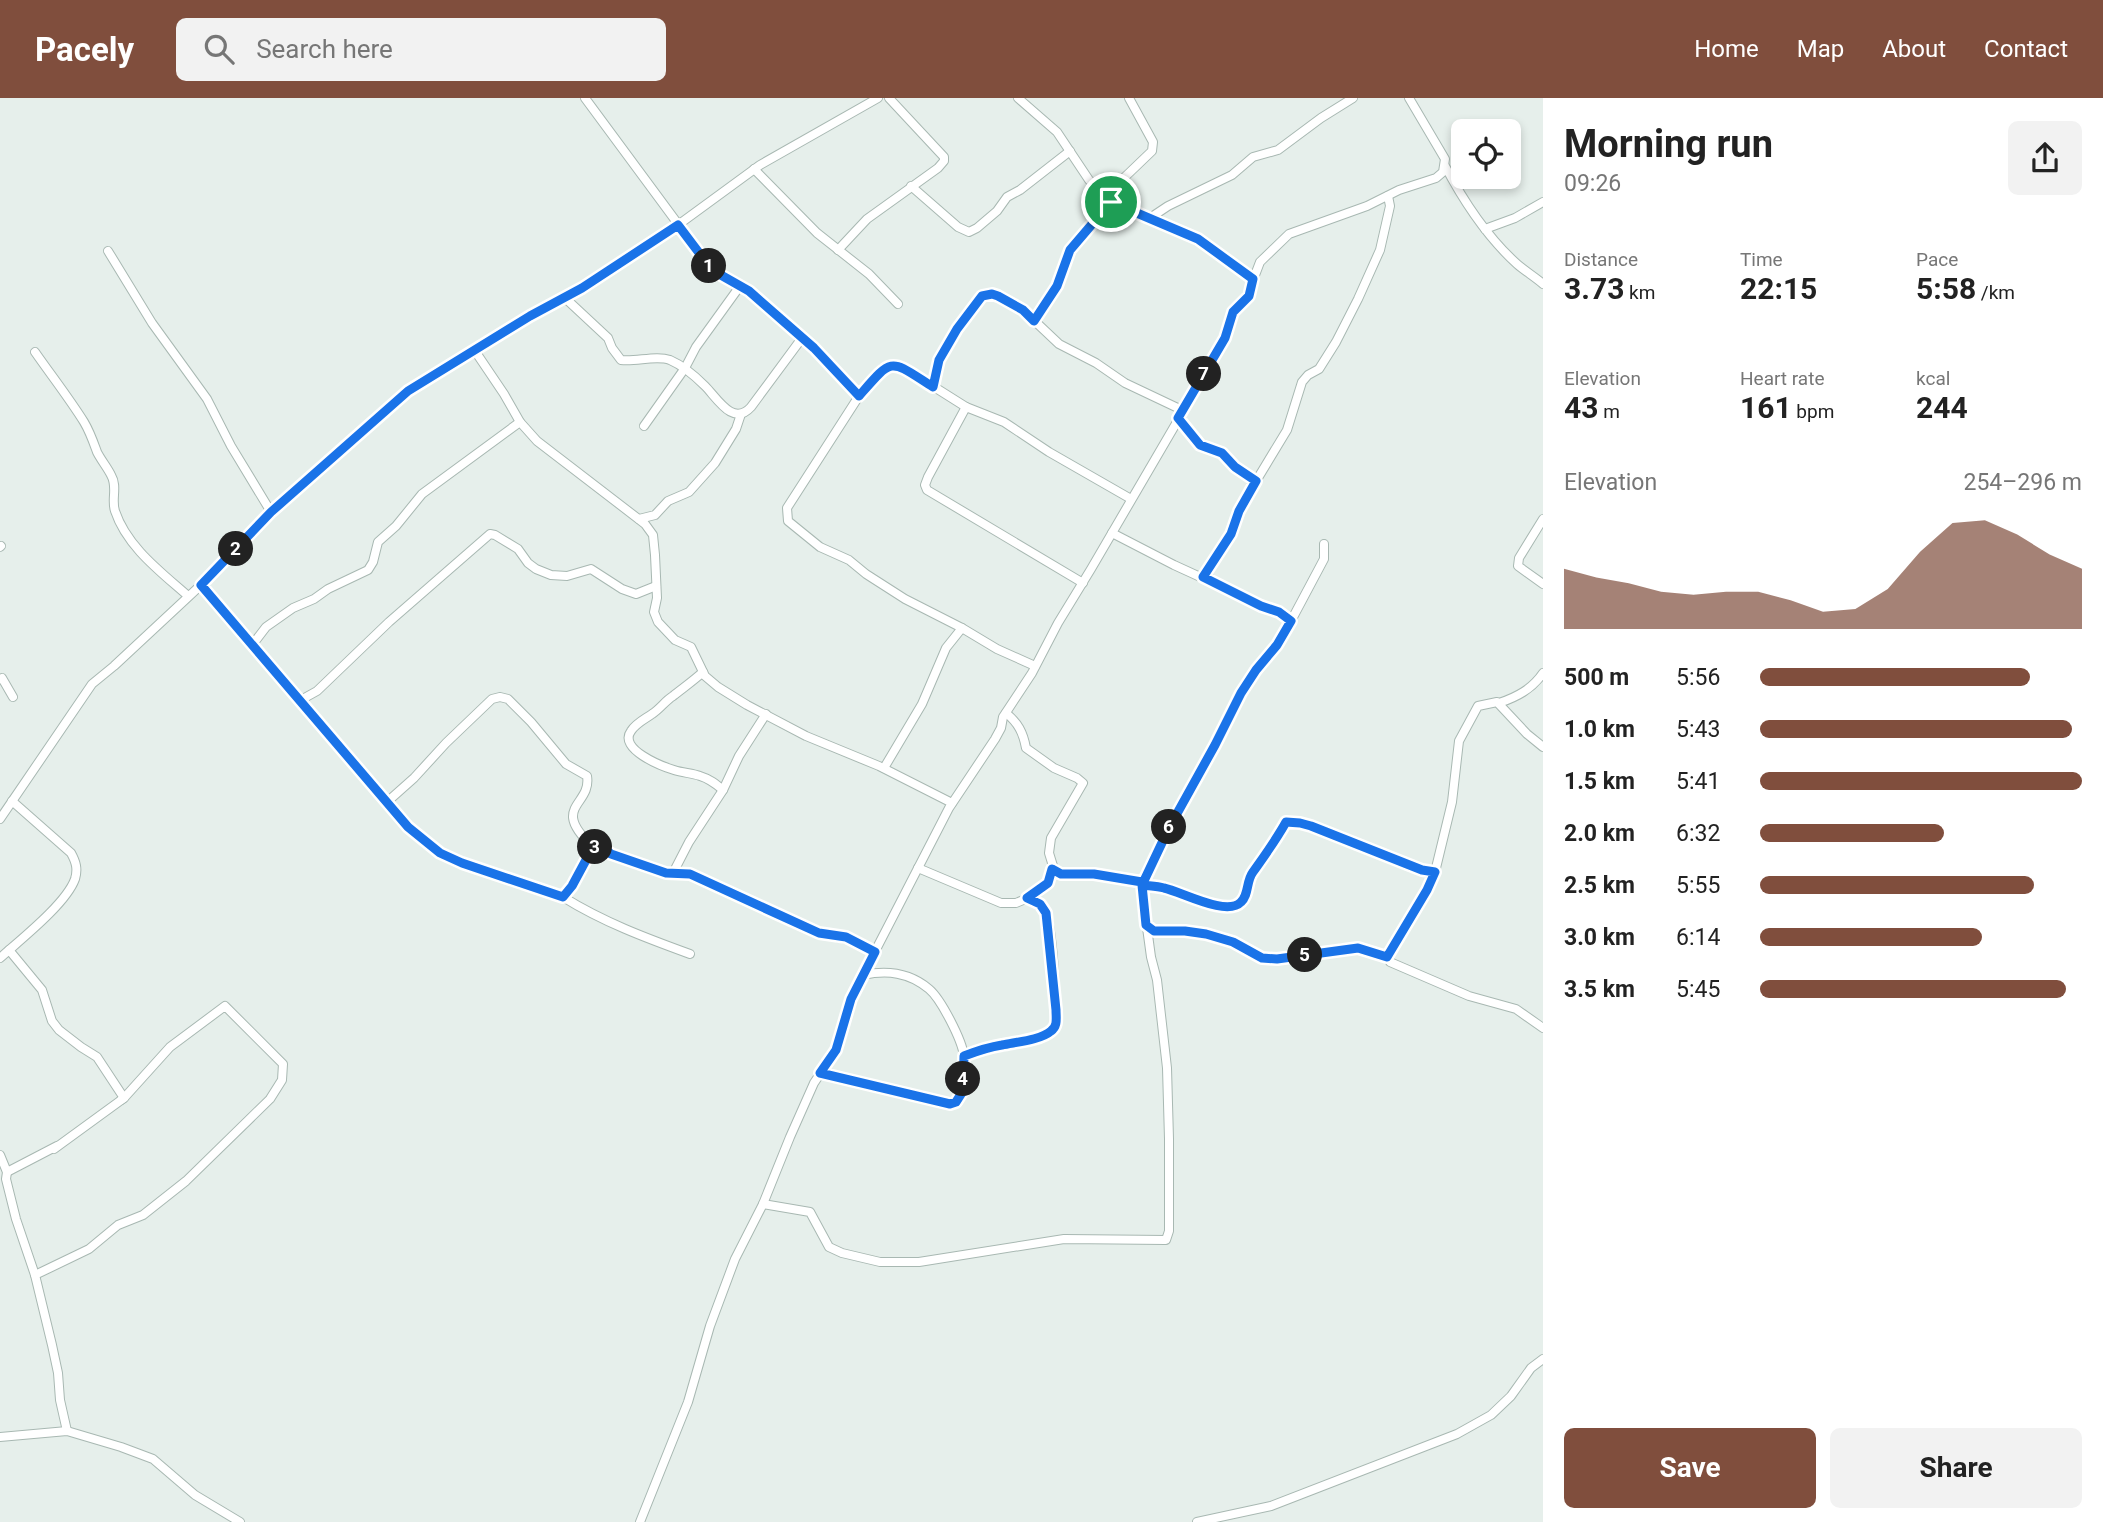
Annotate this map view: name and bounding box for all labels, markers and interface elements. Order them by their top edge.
search box [176,18,666,81]
text: Pacely [35,30,134,69]
icon: search [200,30,238,68]
text: Search here [256,34,393,64]
text: Home [1694,35,1759,63]
text: Map [1797,35,1844,63]
text: About [1882,35,1946,63]
text: Contact [1984,35,2068,63]
map controls [1451,119,1521,189]
button: locate [1451,119,1521,189]
button: share [2008,121,2082,195]
text: Morning run [1564,122,1773,166]
text: 09:26 [1564,170,1621,197]
pin [1081,172,1141,232]
icon: arrive [1092,183,1130,221]
pin: 1 [692,248,726,284]
text: Distance [1564,248,1638,271]
text: Time [1740,248,1783,271]
text: Pace [1916,248,1958,271]
text: 1 [703,254,714,277]
text: 3.73 [1564,271,1624,306]
text: 22:15 [1740,271,1817,306]
text: 5:58 [1916,271,1976,306]
text: km [1624,281,1655,304]
text: /km [1976,281,2015,304]
pin: 7 [1186,356,1222,392]
text: 7 [1198,362,1209,385]
text: Elevation [1564,367,1641,390]
text: Heart rate [1740,367,1825,390]
text: kcal [1916,367,1950,390]
text: 43 [1564,390,1598,425]
text: 161 [1740,390,1792,425]
text: 244 [1916,390,1968,425]
text: m [1598,400,1620,423]
text: bpm [1792,400,1834,423]
text: Elevation [1564,469,1657,496]
text: 254–296 m [1963,469,2082,496]
pin: 2 [218,532,254,566]
text: 2 [230,537,241,560]
text: 500 m [1564,664,1629,691]
text: 5:56 [1676,664,1720,691]
text: 1.0 km [1564,716,1635,743]
text: 5:43 [1676,716,1720,743]
text: 1.5 km [1564,768,1635,795]
text: 5:41 [1676,768,1720,795]
pin: 6 [1152,810,1186,844]
text: 6 [1163,815,1174,838]
text: 2.0 km [1564,820,1635,847]
text: 6:32 [1676,820,1720,847]
pin: 3 [578,830,612,864]
text: 3 [589,835,600,858]
text: 2.5 km [1564,872,1635,899]
text: 5:55 [1676,872,1720,899]
text: 3.0 km [1564,924,1635,951]
text: 6:14 [1676,924,1720,951]
pin: 5 [1288,938,1322,972]
text: 5 [1299,943,1310,966]
text: 3.5 km [1564,976,1635,1003]
text: 5:45 [1676,976,1720,1003]
pin: 4 [946,1062,981,1096]
text: 4 [957,1067,968,1090]
button: Save [1564,1428,1816,1508]
button: Share [1830,1428,2082,1508]

